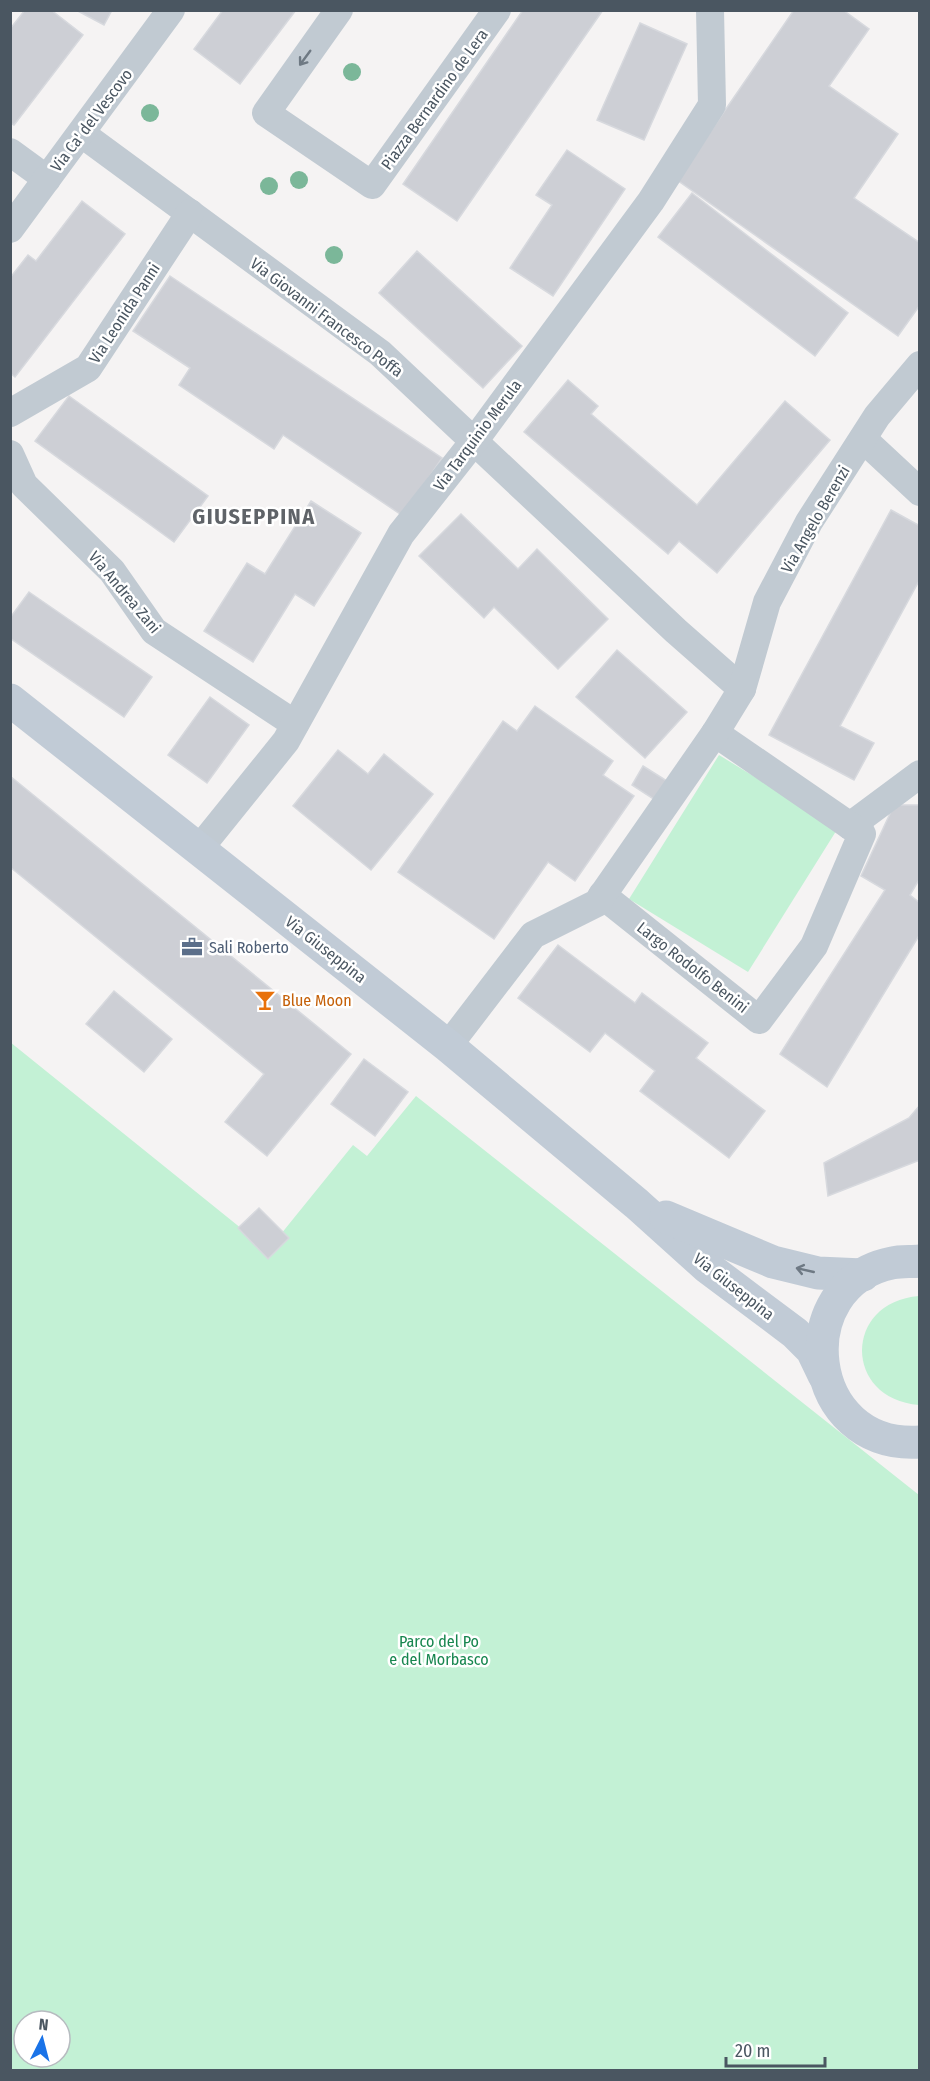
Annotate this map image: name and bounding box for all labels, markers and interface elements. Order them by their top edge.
street label: Piazza Bernardino de Lera [377,25,492,173]
one-way arrow [299,50,311,66]
street label: Via Ca' del Vescovo [47,65,136,175]
street label: Via Giovanni Francesco Poffa [247,254,407,381]
street label: Via Leonida Panni [85,260,164,367]
street label: Via Tarquinio Merula [429,376,525,495]
street label: Via Angelo Berenzi [777,462,854,576]
district label: GIUSEPPINA [192,503,316,530]
street label: Via Andrea Zani [85,547,164,637]
street label: Via Giuseppina [281,912,370,987]
street label: Largo Rodolfo Benini [633,918,752,1017]
office icon: Sali Roberto [180,935,204,959]
place label: Sali Roberto [209,938,289,957]
bar icon: Blue Moon [253,988,277,1012]
place label: Blue Moon [282,991,352,1010]
street label: Via Giuseppina [689,1249,778,1324]
one-way arrow [795,1263,814,1275]
park label: Parco del Po e del Morbasco [389,1632,489,1669]
north arrow [12,2009,72,2069]
text: N [38,2015,49,2035]
scale bar [726,2030,825,2068]
text: 20 m [735,2040,770,2062]

